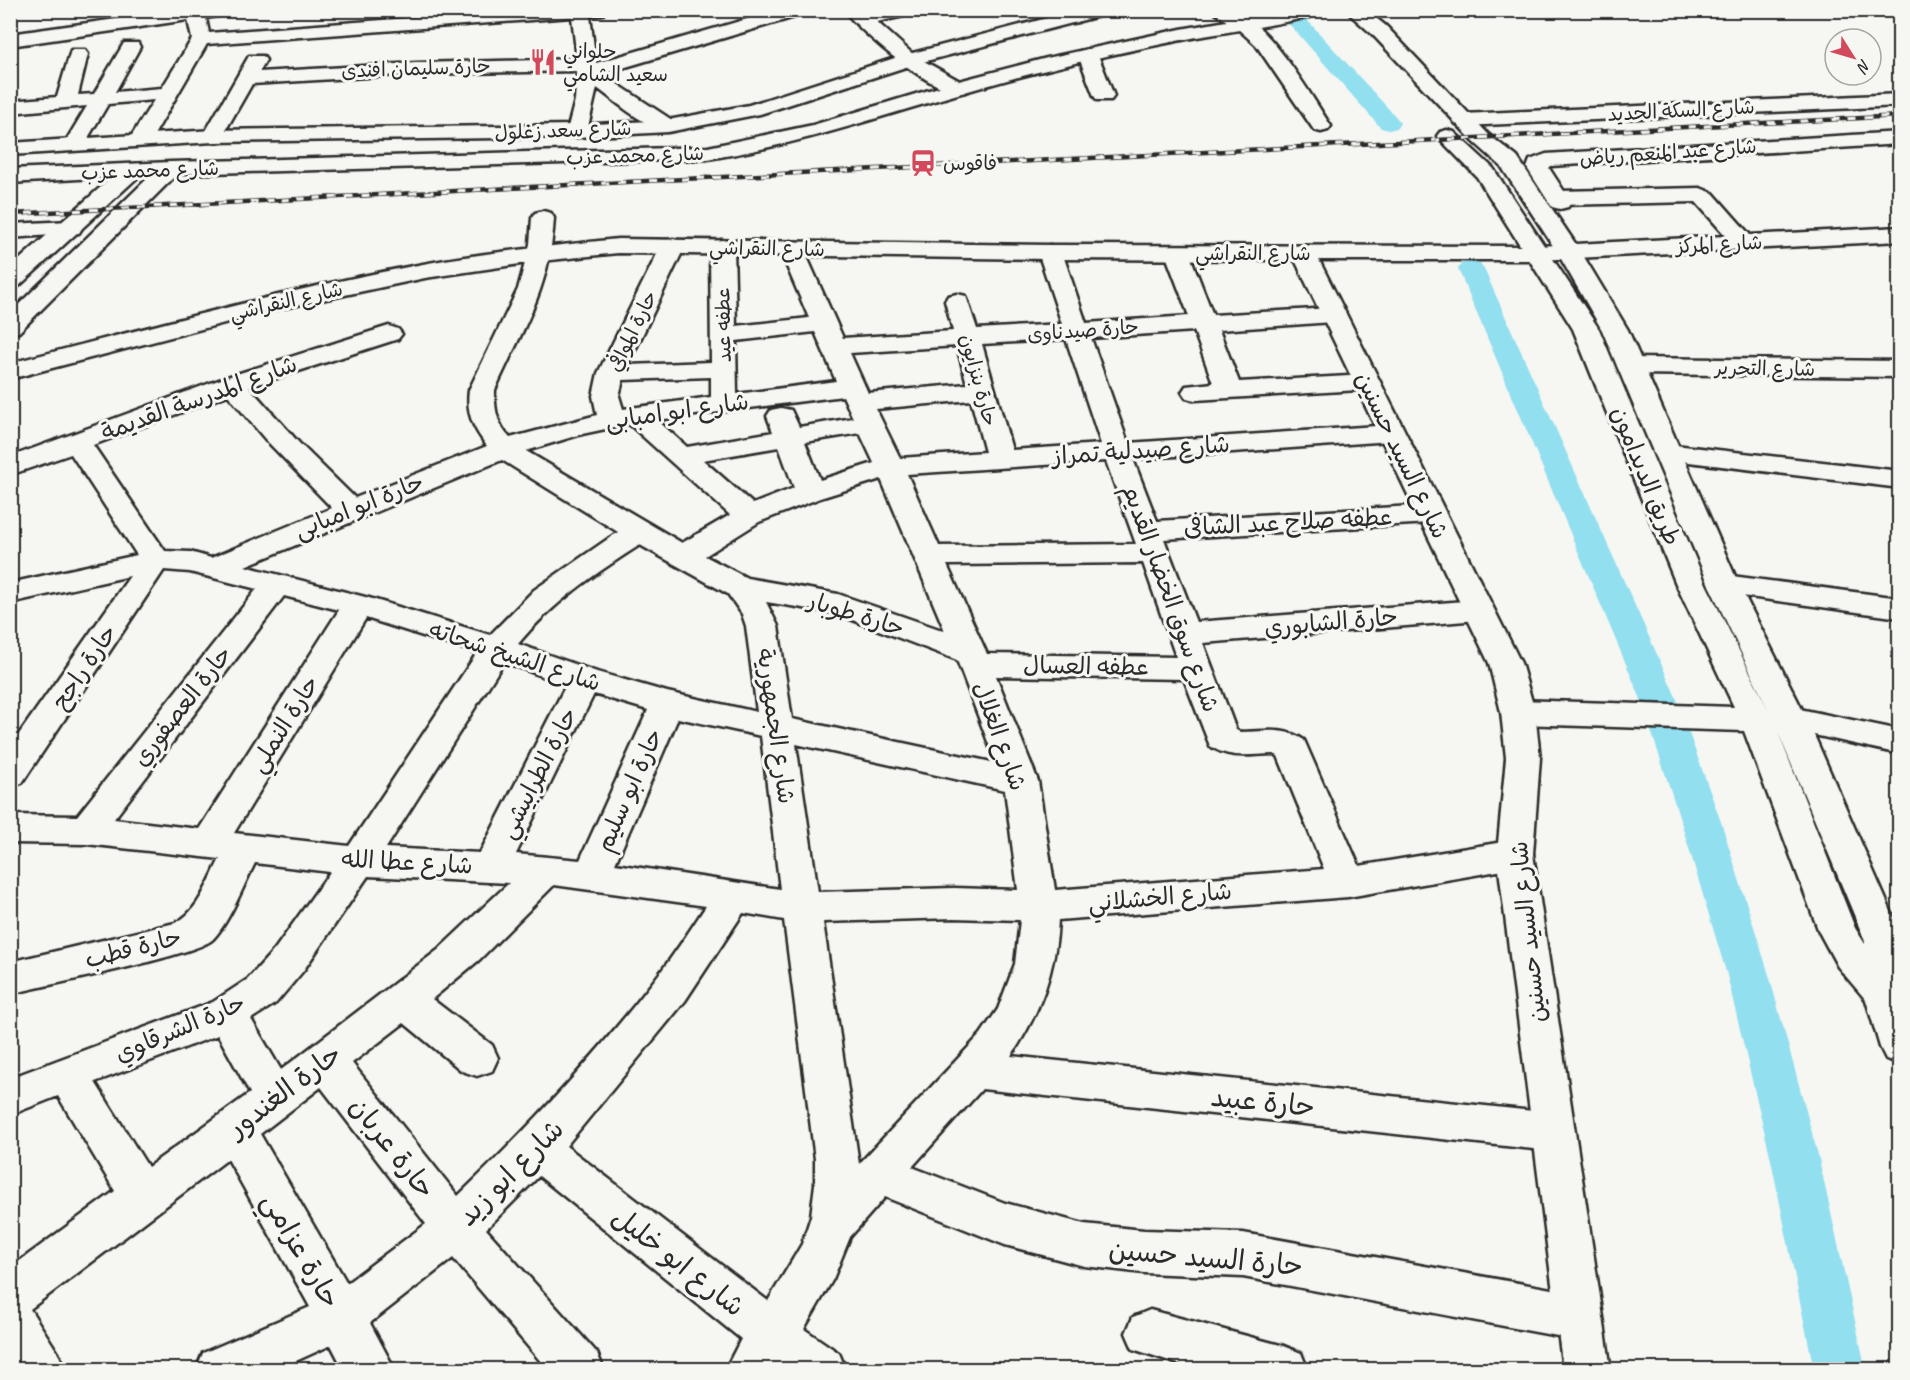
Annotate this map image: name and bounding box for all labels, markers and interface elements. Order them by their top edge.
north arrow [1823,27,1883,87]
place label: حلواني سعيد الشامي [563,39,668,92]
restaurant icon: حلواني سعيد الشامي [528,47,558,77]
street label: حارة سليمان افندى [341,53,491,84]
text: N [1851,55,1875,78]
street label: شارع السكة الحديد [1607,94,1755,128]
street label: شارع سعد زغلول [494,116,632,146]
street label: شارع عبد المنعم رياض [1579,134,1758,173]
street label: شارع محمد عزب [566,141,704,171]
station icon: فاقوس [908,148,938,178]
place label: فاقوس [943,151,997,176]
street label: شارع محمد عزب [81,156,219,186]
street label: شارع المركز [1673,230,1763,260]
street label: شارع النقراشي [709,235,825,267]
street label: شارع النقراشي [1195,241,1311,271]
street label: شارع النقراشي [227,276,346,332]
street label: حارة الموافي [601,286,664,376]
street label: عطفه عيد [710,287,737,363]
street label: حارة صيدناوى [1026,314,1140,347]
street label: حارة بنزايون [953,331,1003,429]
street label: شارع المدرسة القديمة [97,349,302,449]
street label: شارع التحرير [1713,355,1815,383]
street label: شارع السيد حسنين [1347,367,1455,544]
street label: شارع ابو امبابى [603,386,751,438]
street label: طريق الديدامون [1605,402,1687,550]
street label: شارع صيدلية تمراز [1049,429,1231,473]
street label: حارة ابو امبابى [290,466,428,546]
street label: شارع سوق الخضار القديم [1113,480,1226,717]
street label: عطفه صلاح عبد الشافى [1183,502,1393,543]
street label: حارة طوبار [803,585,908,643]
street label: حارة الشابوري [1263,601,1399,645]
street label: شارع الشيخ شحاته [425,614,605,700]
street label: حارة راجح [45,619,124,716]
street label: حارة العصفوري [126,640,240,774]
street label: شارع الجمهورية [748,646,802,806]
street label: عطفه العسال [1023,650,1149,682]
street label: حارة النملي [242,670,331,781]
street label: شارع الغلال [965,677,1034,795]
street label: حارة الطرابيشي [492,702,589,846]
street label: حارة ابو سليم [589,724,672,857]
street label: شارع السيد حسنين [1504,840,1554,1024]
street label: شارع عطا الله [340,844,473,882]
street label: شارع الخشلاني [1087,876,1234,924]
street label: حارة قطب [82,922,184,974]
street label: حارة الشرقاوي [110,987,251,1071]
street label: حارة الغندور [219,1036,348,1146]
street label: حارة عبيد [1209,1079,1317,1124]
street label: حارة عربان [342,1089,443,1205]
street label: شارع ابو زيد [450,1112,572,1234]
street label: حارة عزامي [248,1186,349,1318]
street label: شارع ابو خليل [604,1199,752,1326]
street label: حارة السيد حسين [1107,1232,1305,1283]

